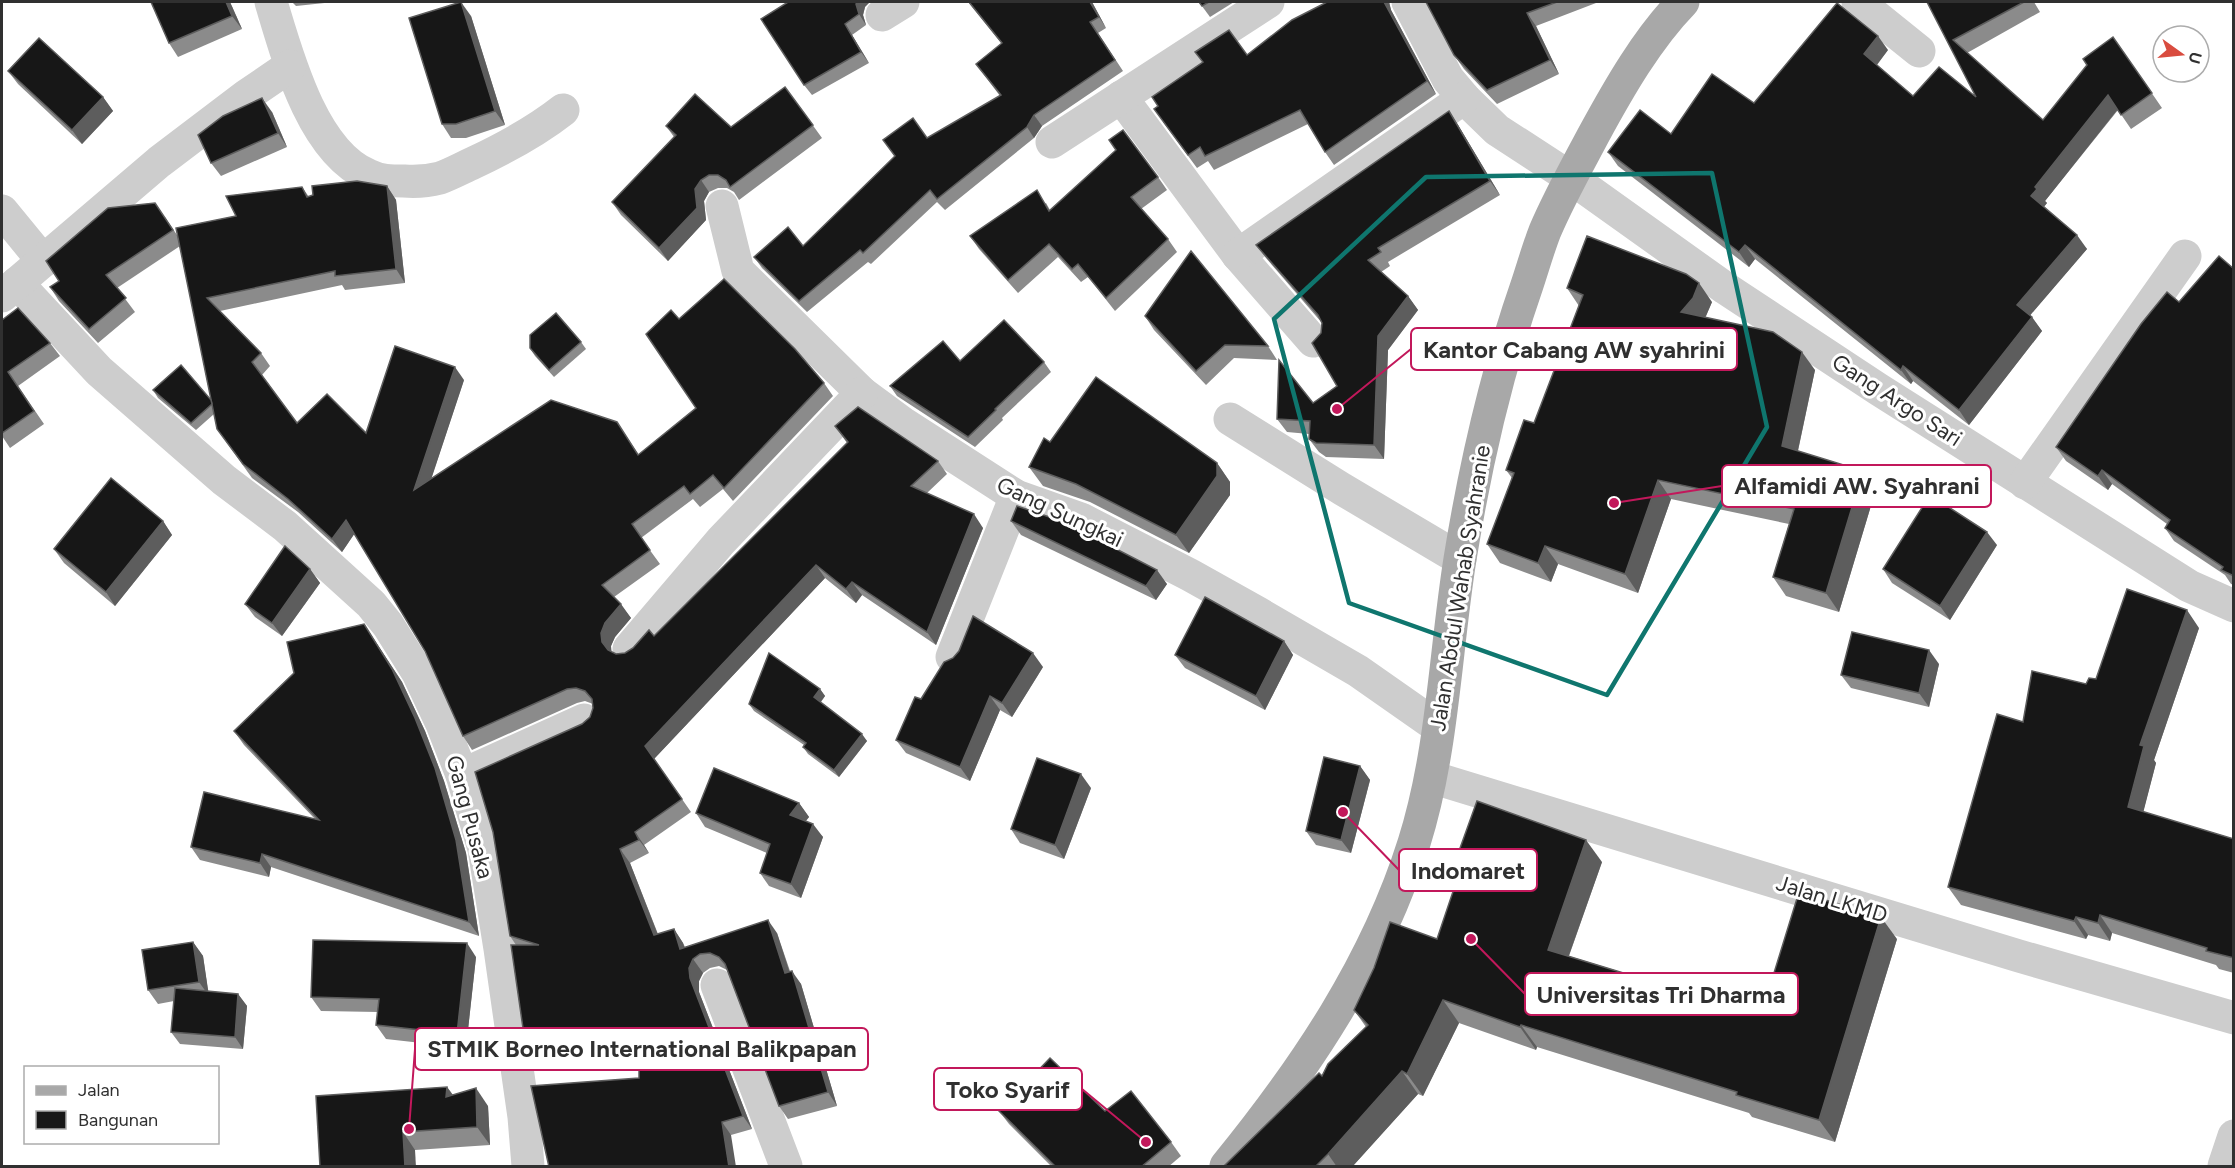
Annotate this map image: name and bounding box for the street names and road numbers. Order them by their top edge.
street label: Gang Argo Sari [1827,348,1967,452]
street label: Jalan Abdul Wahab Syahranie [1424,443,1496,733]
street label: Gang Sungkai [993,471,1127,553]
street label: Gang Pusaka [441,752,499,882]
street label: Jalan LKMD [1773,869,1891,929]

